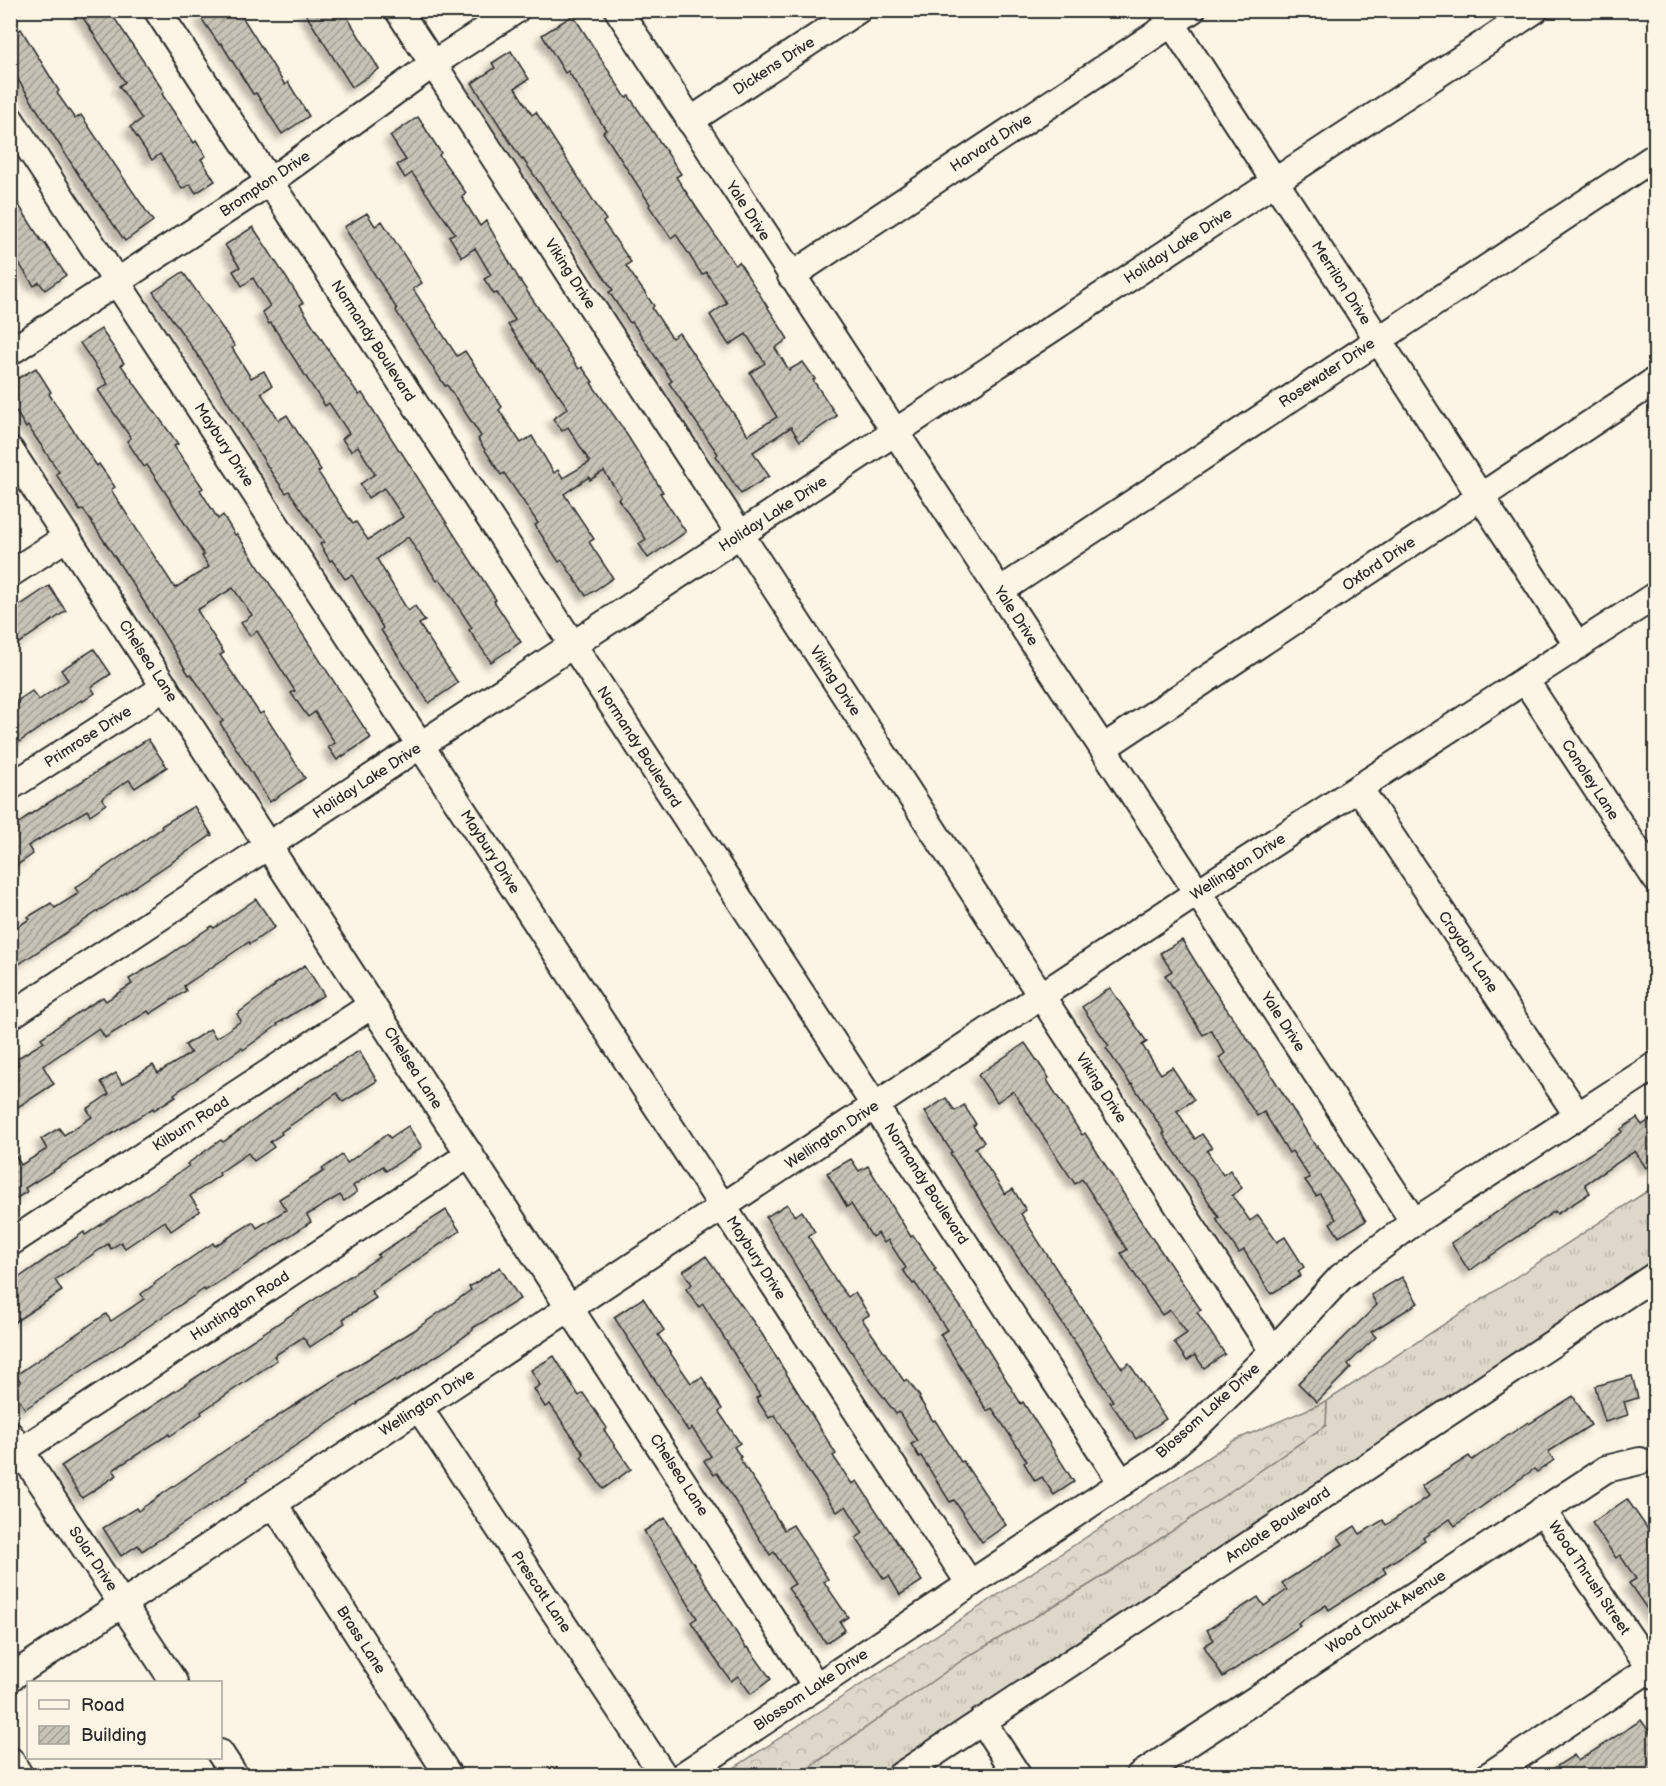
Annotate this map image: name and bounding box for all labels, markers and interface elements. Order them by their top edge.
street label: Dickens Drive [730,32,819,99]
street label: Harvard Drive [947,110,1035,176]
street label: Brompton Drive [216,147,314,221]
street label: Yale Drive [721,177,774,245]
street label: Holiday Lake Drive [1120,204,1236,288]
street label: Viking Drive [540,235,600,313]
street label: Merrilon Drive [1307,238,1375,328]
street label: Normandy Boulevard [327,277,419,405]
street label: Rosewater Drive [1275,334,1379,412]
street label: Maybury Drive [190,400,258,491]
street label: Holiday Lake Drive [715,472,831,556]
street label: Oxford Drive [1339,533,1419,595]
street label: Yale Drive [989,582,1042,650]
street label: Chelsea Lane [114,616,182,706]
street label: Viking Drive [805,642,865,720]
street label: Normandy Boulevard [593,683,685,811]
street label: Primrose Drive [41,702,135,772]
street label: Conoley Lane [1557,736,1623,824]
street label: Holiday Lake Drive [309,739,425,823]
street label: Maybury Drive [456,807,524,898]
street label: Wellington Drive [1187,829,1289,905]
street label: Croydon Lane [1434,908,1502,996]
street label: Yale Drive [1256,988,1309,1056]
street label: Chelsea Lane [379,1023,447,1113]
street label: Viking Drive [1071,1049,1131,1127]
street label: Kilburn Road [149,1092,233,1156]
street label: Wellington Drive [781,1096,883,1173]
street label: Normandy Boulevard [880,1120,972,1248]
street label: Maybury Drive [722,1213,790,1304]
street label: Huntington Road [187,1267,293,1345]
street label: Blossom Lake Drive [1152,1359,1264,1463]
street label: Wellington Drive [376,1365,478,1441]
street label: Chelsea Lane [645,1430,713,1520]
street label: Anclote Boulevard [1222,1483,1334,1567]
street label: Wood Thrush Street [1544,1517,1634,1639]
street label: Solar Drive [64,1523,122,1595]
street label: Prescott Lane [507,1548,575,1637]
street label: Wood Chuck Avenue [1322,1566,1450,1658]
street label: Brass Lane [332,1603,390,1677]
street label: Blossom Lake Drive [750,1645,872,1735]
legend [27,1681,222,1759]
text: Road [81,1695,125,1716]
text: Building [81,1725,147,1746]

